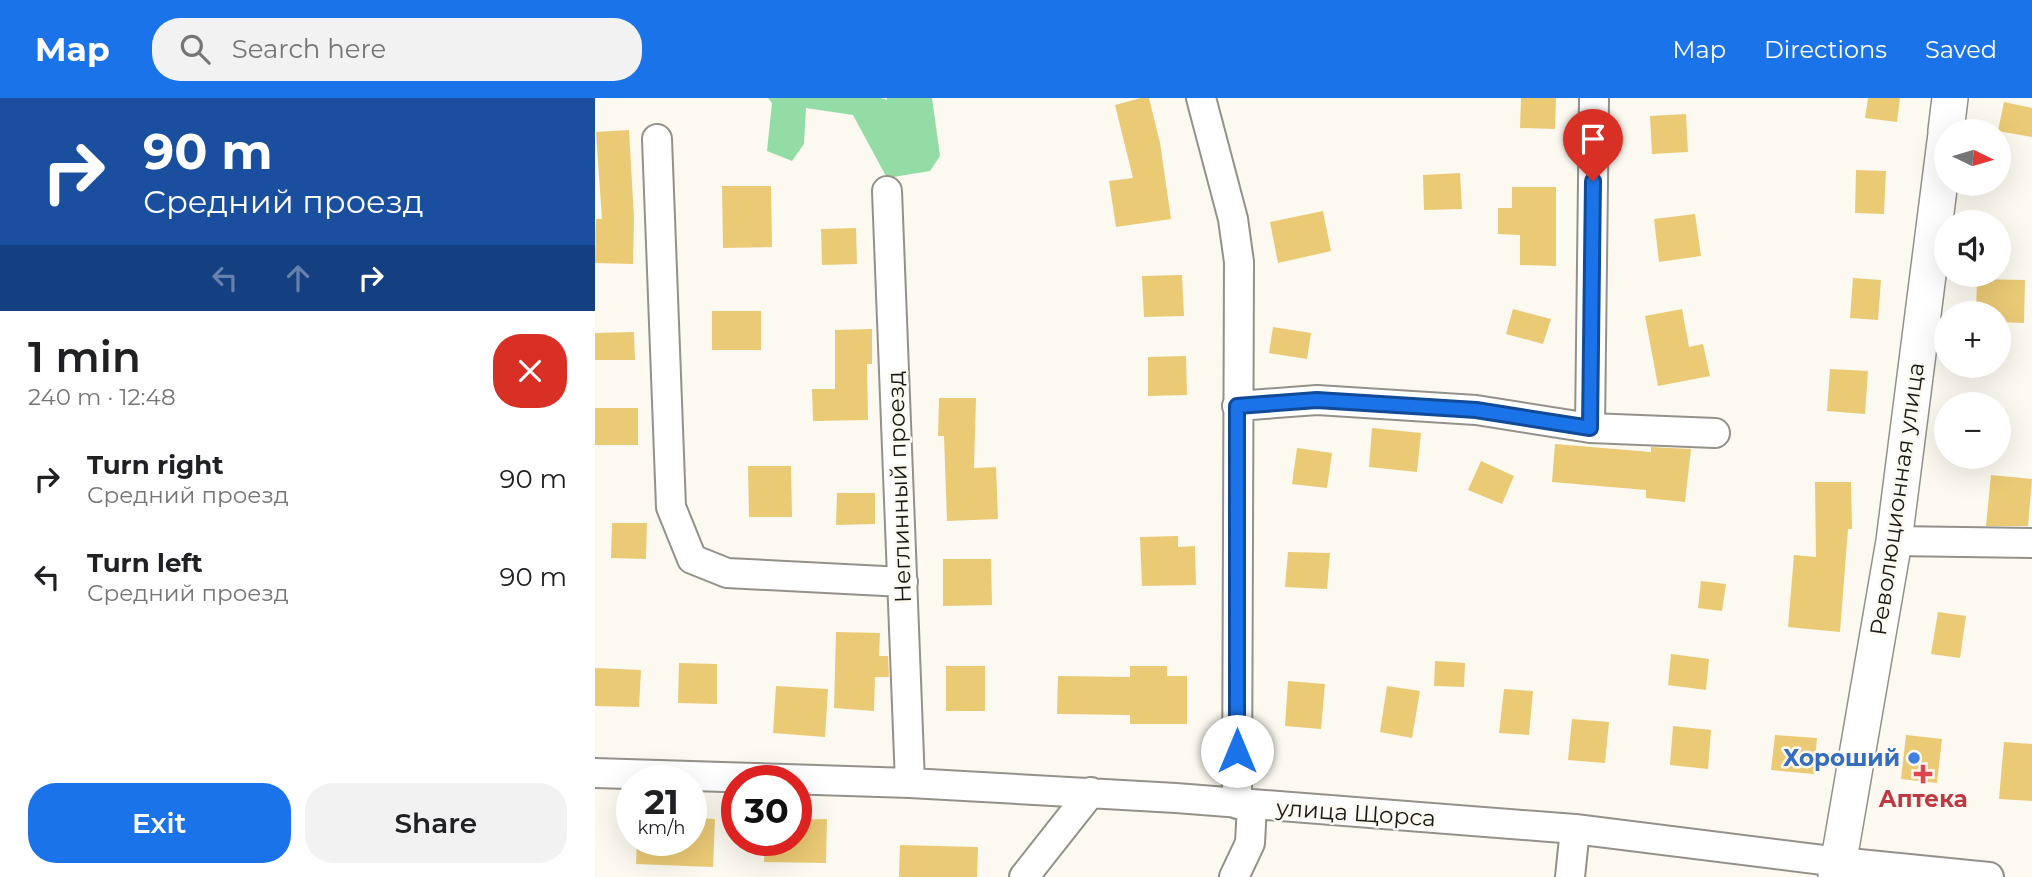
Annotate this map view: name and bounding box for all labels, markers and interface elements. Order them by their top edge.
search box [152,18,642,81]
text: Map [35,29,110,69]
icon: search [176,30,214,68]
text: Search here [232,33,386,65]
text: Map [1673,35,1726,64]
text: Directions [1764,35,1887,64]
text: Saved [1925,35,1997,64]
pin [1563,109,1623,181]
north arrow [1934,119,2011,196]
map controls [1934,119,2011,469]
icon: arrive [1574,120,1612,158]
text: 90 m [143,122,273,181]
icon: right [28,126,119,217]
text: Средний проезд [143,182,424,221]
button: sound [1934,210,2011,287]
icon: left [206,259,244,297]
icon: ahead [279,259,317,297]
icon: right [352,259,390,297]
button: + [1934,301,2011,378]
text: 1 min [28,331,141,383]
button: close [493,334,567,408]
street label: Революционная улица [1864,361,1930,637]
street label: Неглинный проезд [881,371,917,603]
text: 240 m · 12:48 [28,383,176,411]
button: − [1934,392,2011,469]
text: Turn right [87,449,223,481]
icon: right [28,460,66,498]
text: 90 m [500,463,567,495]
text: Средний проезд [87,481,289,509]
text: Turn left [87,547,203,579]
icon: left [28,558,66,596]
text: 90 m [500,561,567,593]
text: Средний проезд [87,579,289,607]
position arrow [1200,714,1274,788]
place label: Хороший [1783,744,1900,772]
marker: Хороший [1906,750,1922,766]
speed limit sign: 30 [721,765,812,856]
marker: Аптека [1915,766,1931,782]
text: 21 [644,780,679,823]
button: Exit [28,783,291,863]
button: Share [305,783,567,863]
place label: Аптека [1878,785,1968,813]
street label: улица Щорса [1274,793,1437,833]
text: km/h [637,817,686,839]

